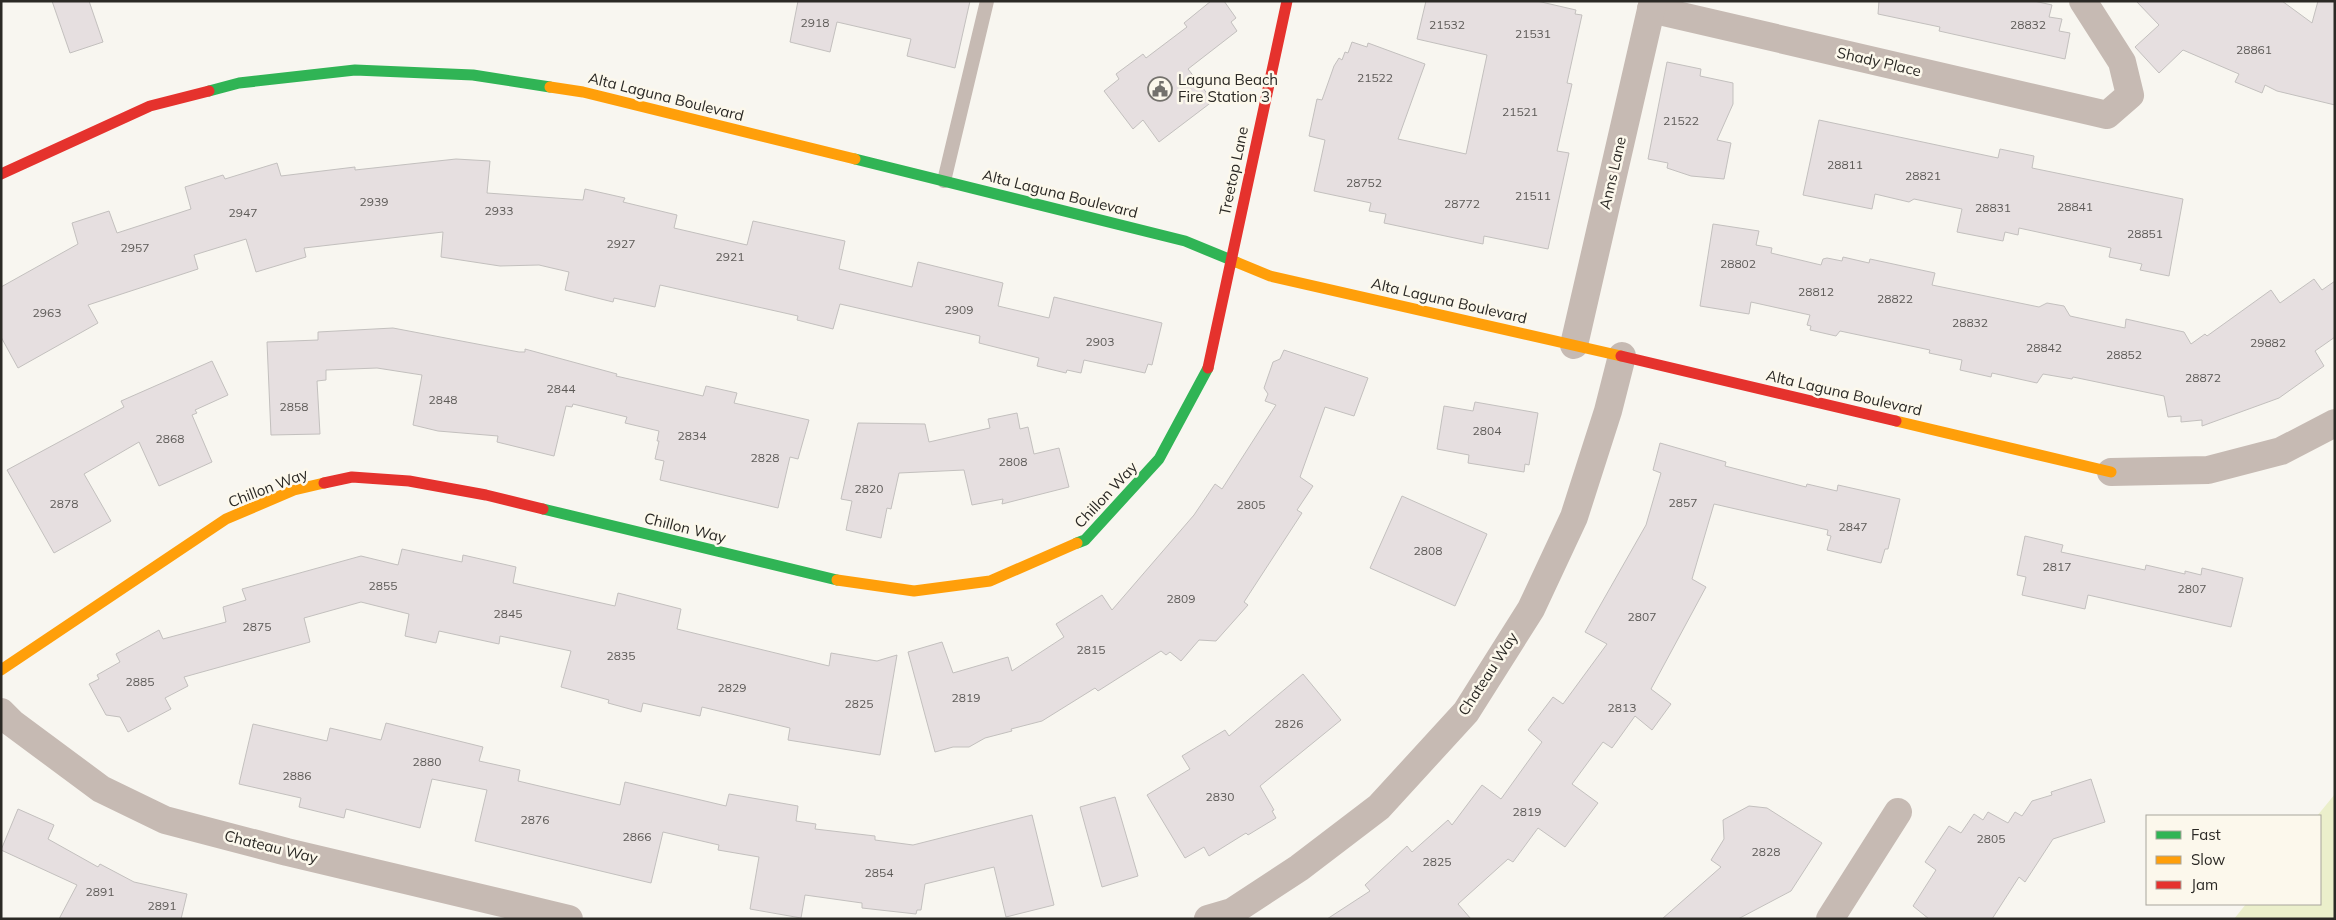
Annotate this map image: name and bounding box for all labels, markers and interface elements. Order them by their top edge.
house number: 2918 [801,15,829,30]
house number: 21532 [1429,17,1465,32]
house number: 28832 [2010,17,2046,32]
house number: 21531 [1515,26,1551,41]
house number: 28861 [2236,42,2272,57]
street label: Shady Place [1835,43,1923,80]
street label: Alta Laguna Boulevard [586,68,746,125]
place label: Laguna Beach Fire Station 3 [1178,70,1278,106]
house number: 21522 [1357,70,1393,85]
public building icon: Laguna Beach Fire Station 3 [1147,76,1173,102]
house number: 21521 [1502,104,1538,119]
house number: 21522 [1663,113,1699,128]
street label: Treetop Lane [1215,125,1252,217]
street label: Anns Lane [1595,135,1630,211]
house number: 28811 [1827,157,1863,172]
street label: Alta Laguna Boulevard [980,165,1140,222]
house number: 28821 [1905,168,1941,183]
house number: 28752 [1346,175,1382,190]
house number: 21511 [1515,188,1551,203]
house number: 2939 [360,194,388,209]
house number: 28772 [1444,196,1480,211]
house number: 28841 [2057,199,2093,214]
house number: 28831 [1975,200,2011,215]
house number: 2933 [485,203,513,218]
house number: 2947 [229,205,257,220]
house number: 28851 [2127,226,2163,241]
house number: 2927 [607,236,635,251]
house number: 2957 [121,240,149,255]
house number: 2921 [716,249,744,264]
house number: 28802 [1720,256,1756,271]
street label: Alta Laguna Boulevard [1369,273,1529,328]
house number: 28812 [1798,284,1834,299]
house number: 28822 [1877,291,1913,306]
house number: 2909 [945,302,973,317]
house number: 2963 [33,305,61,320]
house number: 28832 [1952,315,1988,330]
house number: 2903 [1086,334,1114,349]
house number: 29882 [2250,335,2286,350]
house number: 28842 [2026,340,2062,355]
house number: 28852 [2106,347,2142,362]
street label: Alta Laguna Boulevard [1764,365,1924,420]
house number: 28872 [2185,370,2221,385]
house number: 2844 [547,381,575,396]
house number: 2848 [429,392,457,407]
house number: 2858 [280,399,308,414]
house number: 2804 [1473,423,1501,438]
house number: 2834 [678,428,706,443]
house number: 2868 [156,431,184,446]
house number: 2828 [751,450,779,465]
house number: 2808 [999,454,1027,469]
street label: Chillon Way [1070,458,1141,532]
street label: Chillon Way [225,464,310,511]
house number: 2820 [855,481,883,496]
house number: 2857 [1669,495,1697,510]
house number: 2878 [50,496,78,511]
house number: 2805 [1237,497,1265,512]
street label: Chillon Way [642,508,728,547]
house number: 2847 [1839,519,1867,534]
house number: 2808 [1414,543,1442,558]
house number: 2817 [2043,559,2071,574]
house number: 2855 [369,578,397,593]
house number: 2807 [2178,581,2206,596]
house number: 2809 [1167,591,1195,606]
house number: 2845 [494,606,522,621]
house number: 2807 [1628,609,1656,624]
house number: 2875 [243,619,271,634]
street label: Chateau Way [1454,628,1522,719]
house number: 2815 [1077,642,1105,657]
house number: 2835 [607,648,635,663]
house number: 2885 [126,674,154,689]
house number: 2829 [718,680,746,695]
house number: 2819 [952,690,980,705]
house number: 2825 [845,696,873,711]
house number: 2813 [1608,700,1636,715]
house number: 2826 [1275,716,1303,731]
house number: 2880 [413,754,441,769]
house number: 2886 [283,768,311,783]
house number: 2830 [1206,789,1234,804]
house number: 2819 [1513,804,1541,819]
house number: 2876 [521,812,549,827]
legend [2146,815,2321,905]
text: Fast [2191,825,2221,844]
street label: Chateau Way [222,826,320,867]
house number: 2866 [623,829,651,844]
house number: 2805 [1977,831,2005,846]
house number: 2828 [1752,844,1780,859]
text: Slow [2191,850,2225,869]
house number: 2825 [1423,854,1451,869]
house number: 2854 [865,865,893,880]
text: Jam [2191,875,2218,894]
house number: 2891 [86,884,114,899]
house number: 2891 [148,898,176,913]

